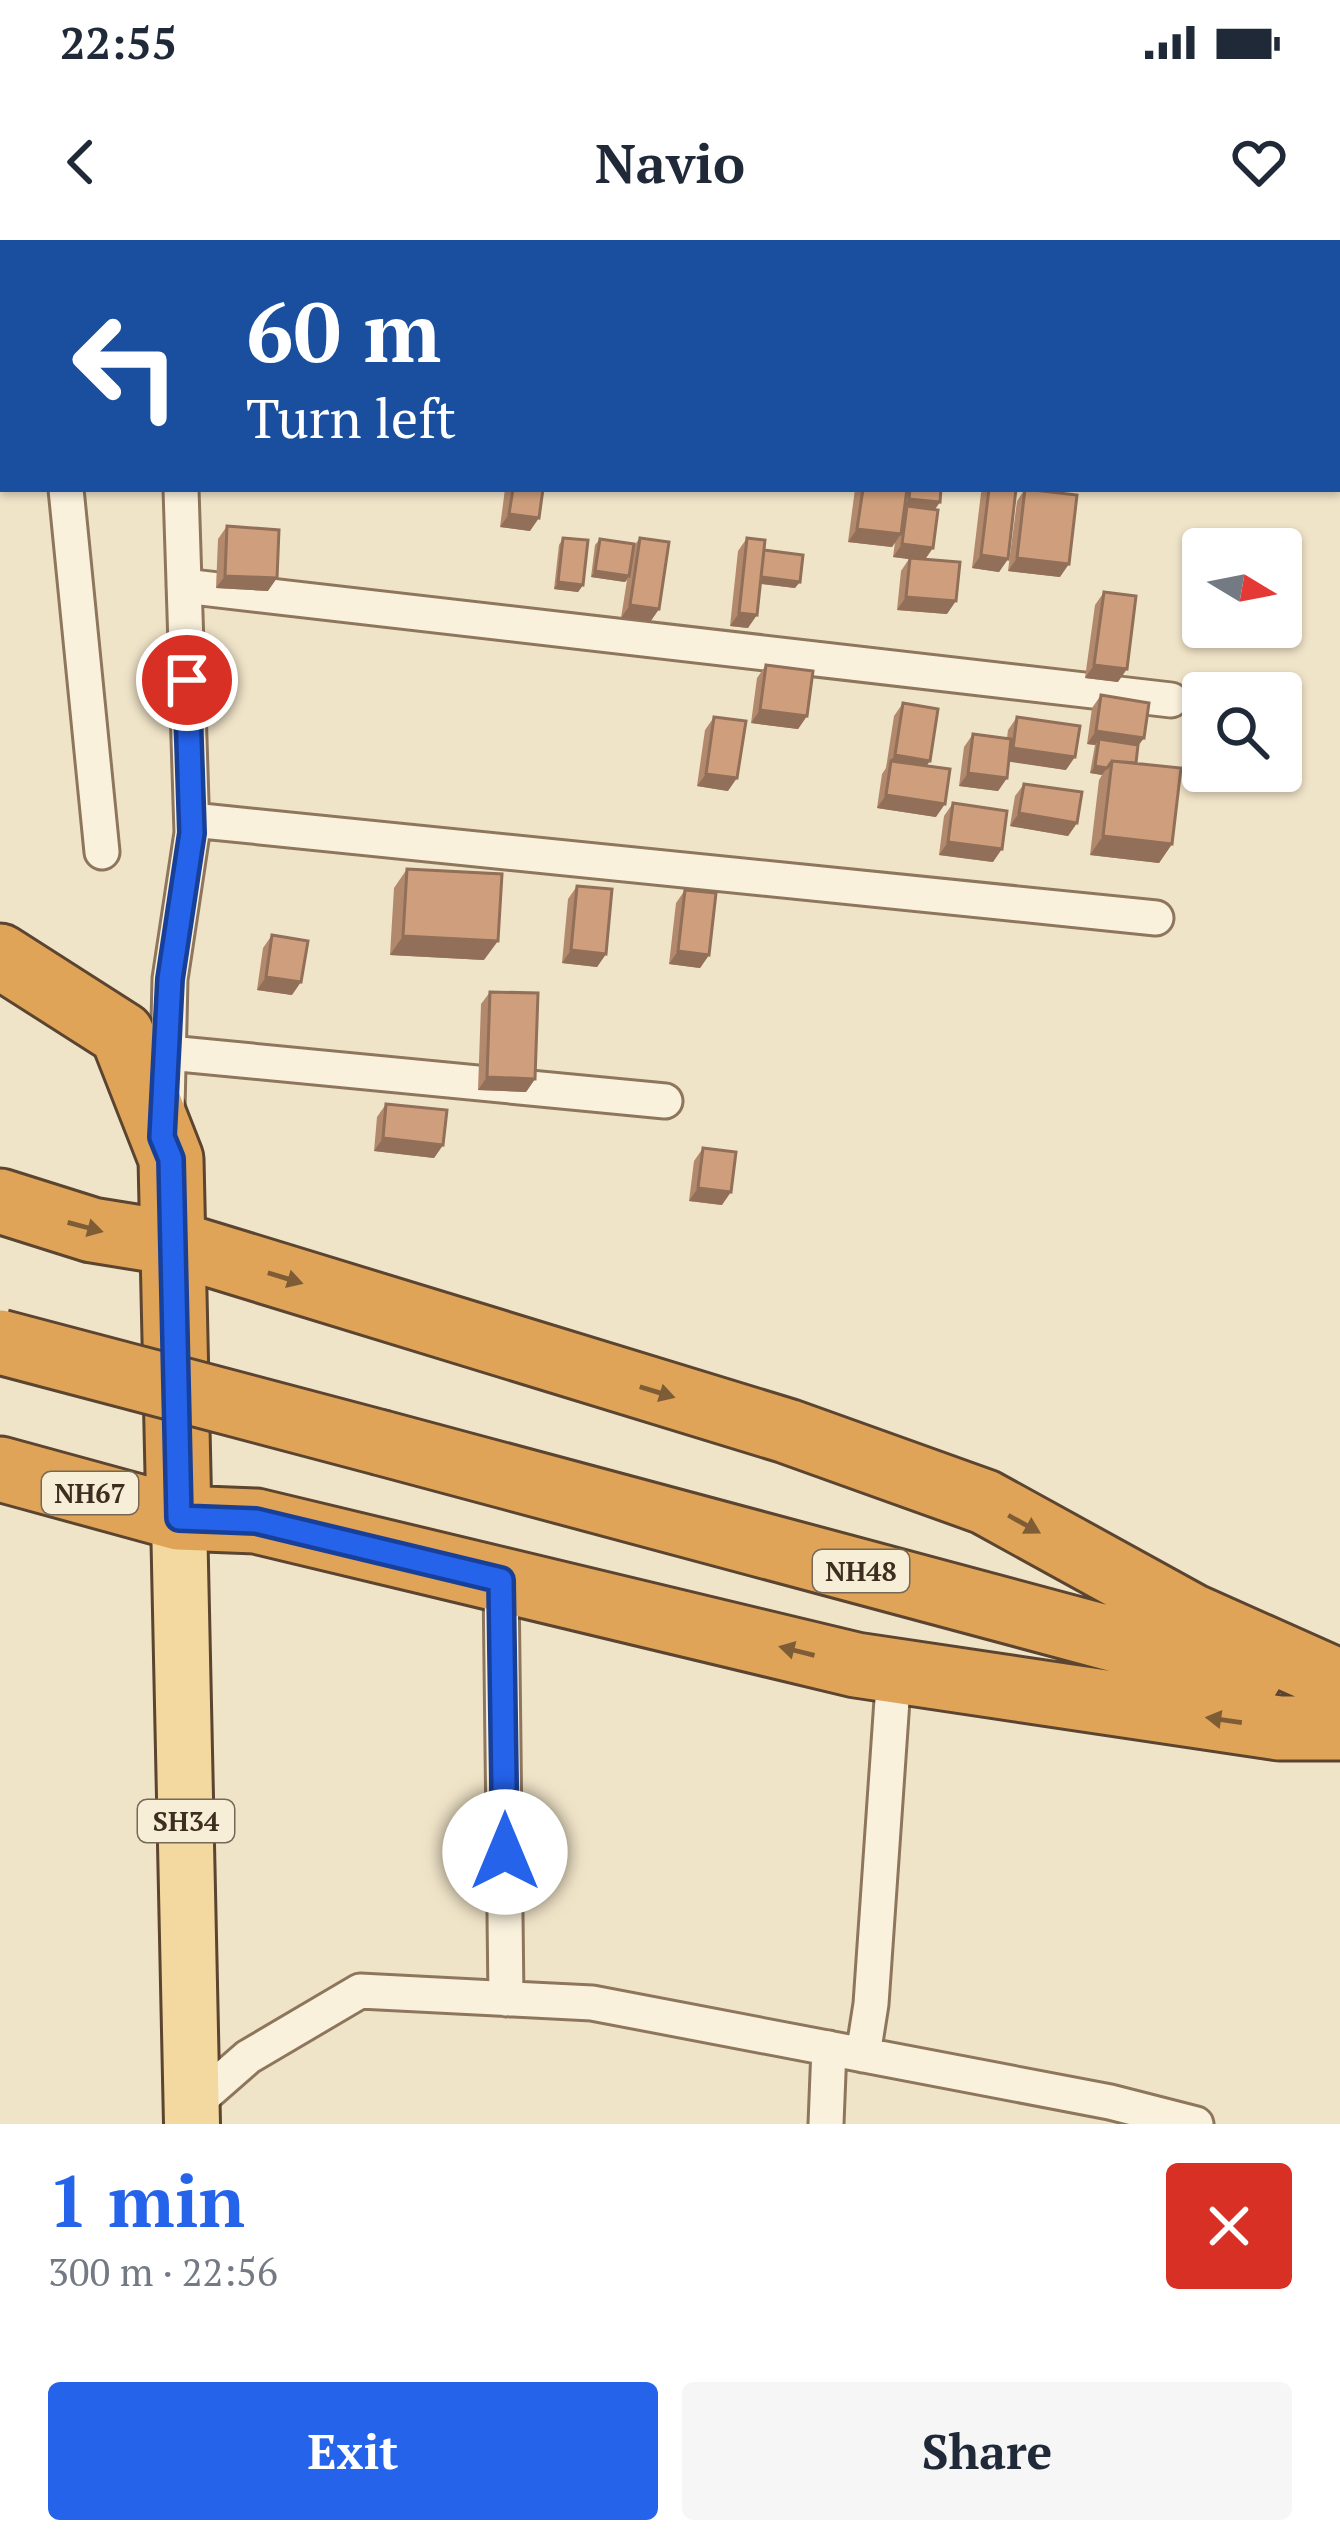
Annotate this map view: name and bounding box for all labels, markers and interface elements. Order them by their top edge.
text: 22:55 [60,12,177,72]
text: Navio [595,127,745,198]
icon: back [48,129,114,195]
icon: heart [1226,129,1292,195]
text: 60 m [246,275,441,386]
icon: left [48,288,204,444]
text: Turn left [246,382,456,453]
north arrow [1182,528,1302,648]
map controls [1182,528,1302,792]
pin [136,629,238,731]
icon: arrive [154,647,220,713]
button: search [1182,672,1302,792]
one-way arrow [67,1218,104,1237]
one-way arrow [267,1269,304,1288]
one-way arrow [640,1384,676,1402]
road number: NH67 [42,1472,138,1514]
one-way arrow [1006,1513,1041,1534]
road number: NH48 [813,1550,909,1592]
one-way arrow [779,1641,816,1660]
one-way arrow [1204,1710,1242,1729]
position arrow [442,1789,568,1915]
road number: SH34 [138,1800,234,1842]
text: 1 min [48,2152,245,2248]
button: close [1166,2163,1292,2289]
text: 300 m · 22:56 [48,2245,278,2297]
button: Exit [48,2382,658,2520]
button: Share [682,2382,1292,2520]

